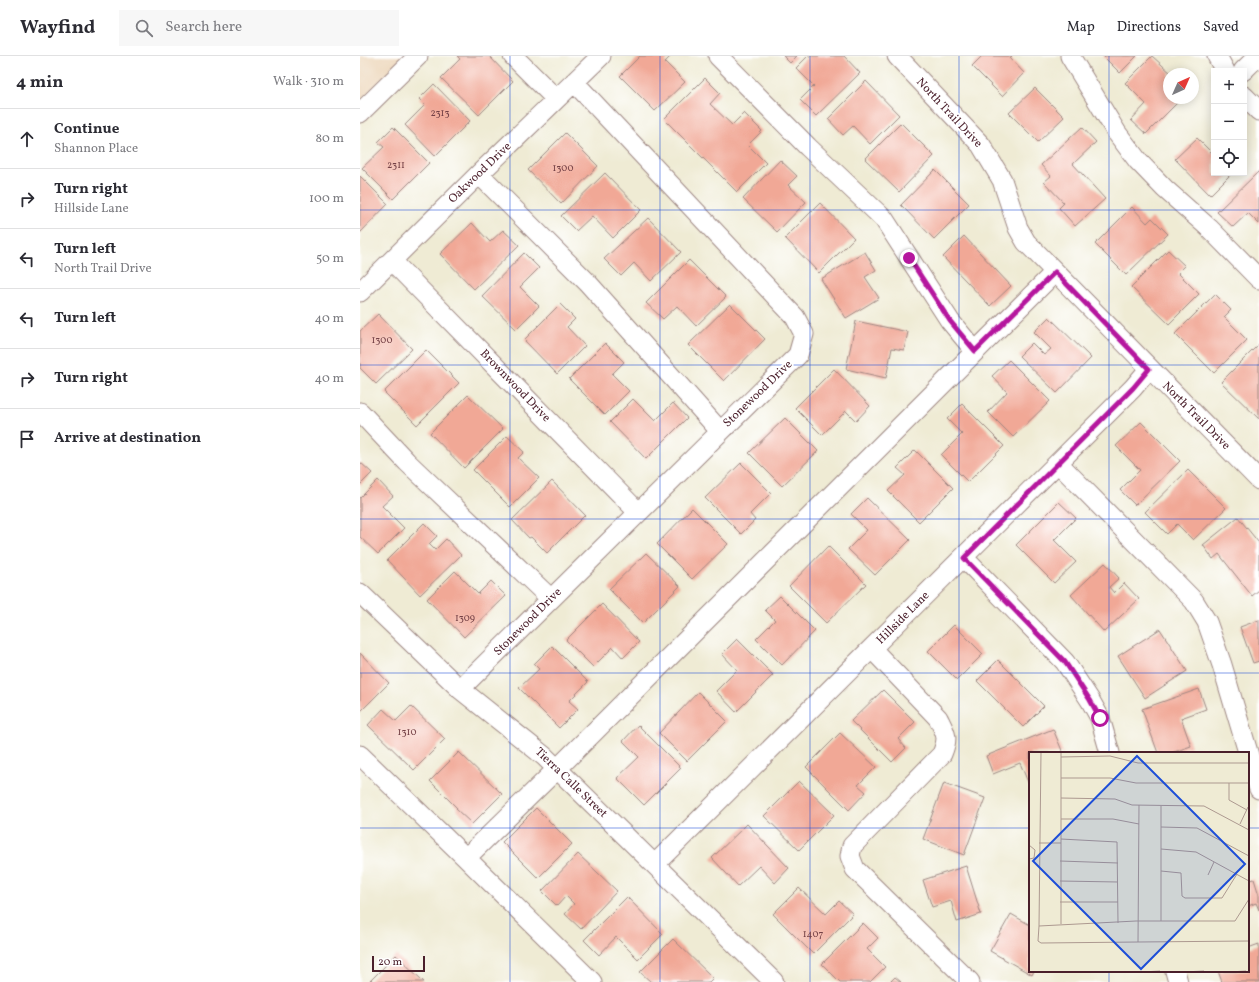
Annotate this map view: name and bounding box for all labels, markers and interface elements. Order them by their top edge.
search box [119,10,399,46]
text: Wayfind [20,15,95,41]
icon: search [133,17,155,39]
text: Search here [165,17,242,38]
text: Map [1067,18,1095,37]
text: Directions [1117,18,1181,37]
text: Saved [1203,18,1239,37]
north arrow [1163,68,1199,104]
map controls [1211,68,1247,176]
button: + [1211,68,1247,104]
text: 4 min [16,71,63,94]
text: Walk · 310 m [273,73,344,91]
street label: North Trail Drive [912,75,986,152]
button: − [1211,104,1247,140]
house number: 2313 [430,106,450,120]
text: Continue [54,119,119,140]
icon: ahead [16,128,38,150]
text: 80 m [315,130,344,148]
street label: Oakwood Drive [445,139,515,207]
text: Shannon Place [54,140,138,158]
button: locate [1211,140,1247,176]
house number: 2311 [387,158,405,172]
house number: 1300 [552,161,574,175]
text: Turn right [54,179,128,200]
icon: right [16,188,38,210]
text: 100 m [309,190,344,208]
text: Hillside Lane [54,200,129,218]
text: Turn left [54,239,116,260]
icon: left [16,248,38,270]
route end [900,249,918,267]
text: 50 m [316,250,344,268]
text: North Trail Drive [54,260,152,278]
icon: left [16,308,38,330]
text: Turn left [54,308,116,329]
text: 40 m [315,310,344,328]
house number: 1300 [371,333,393,347]
street label: Brownwood Drive [476,346,554,426]
street label: Stonewood Drive [720,357,796,431]
icon: right [16,368,38,390]
text: Turn right [54,368,128,389]
text: 40 m [315,370,344,388]
street label: North Trail Drive [1158,378,1234,454]
icon: arrive [16,428,38,450]
text: Arrive at destination [54,428,201,449]
street label: Stonewood Drive [490,584,566,660]
street label: Hillside Lane [873,588,933,648]
house number: 1309 [455,611,475,625]
route start [1091,709,1109,727]
house number: 1310 [398,725,416,739]
street label: Tierra Calle Street [531,744,611,822]
inset map [1029,752,1249,972]
house number: 1407 [803,927,823,941]
scale bar [372,954,425,973]
text: 20 m [378,955,402,970]

